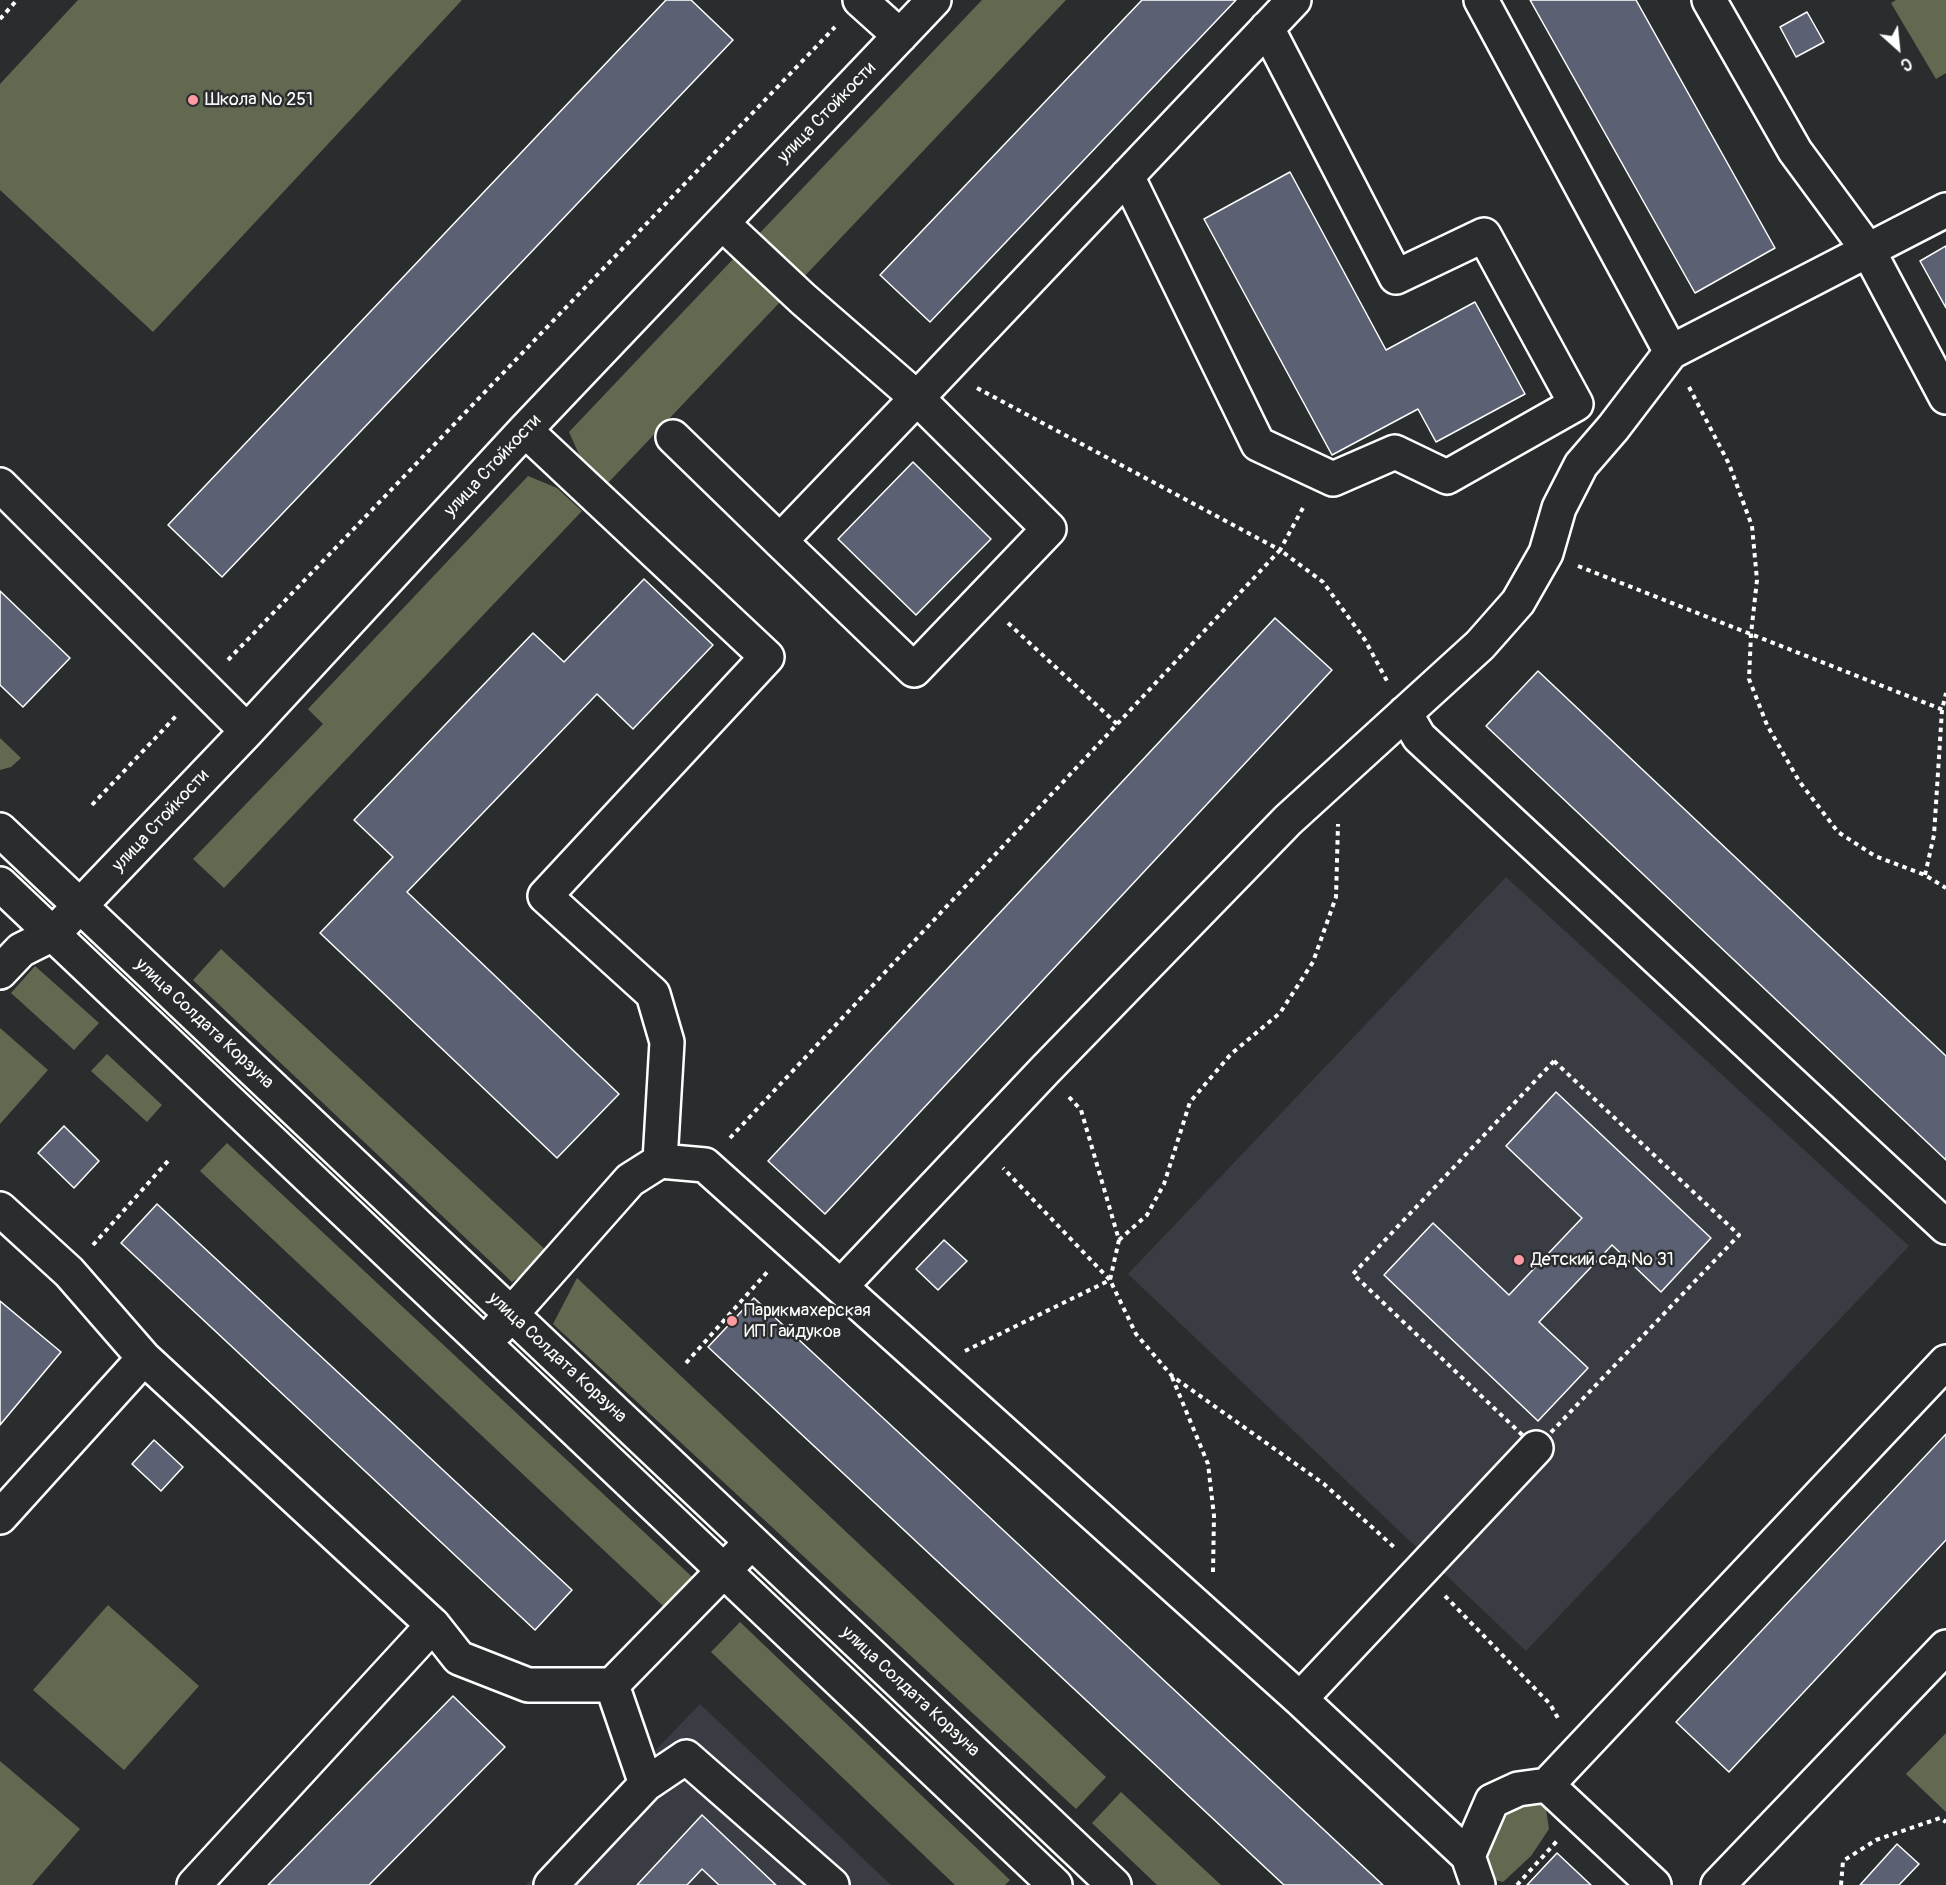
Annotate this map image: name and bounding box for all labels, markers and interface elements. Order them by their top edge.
north arrow [1868,18,1928,78]
text: С [1897,53,1915,75]
street label: улица Стойкости [773,58,881,168]
place label: Школа № 251 [205,89,313,111]
marker: Школа № 251 [186,93,200,107]
street label: улица Стойкости [440,410,546,522]
street label: улица Стойкости [108,765,214,877]
street label: улица Солдата Корзуна [130,954,278,1094]
place label: Детский сад № 31 [1531,1249,1674,1271]
marker: Детский сад № 31 [1512,1253,1526,1267]
street label: улица Солдата Корзуна [483,1288,631,1428]
place label: Парикмахерская ИП Гайдуков [744,1300,871,1342]
marker: Парикмахерская ИП Гайдуков [725,1314,739,1328]
street label: улица Солдата Корзуна [836,1622,984,1762]

